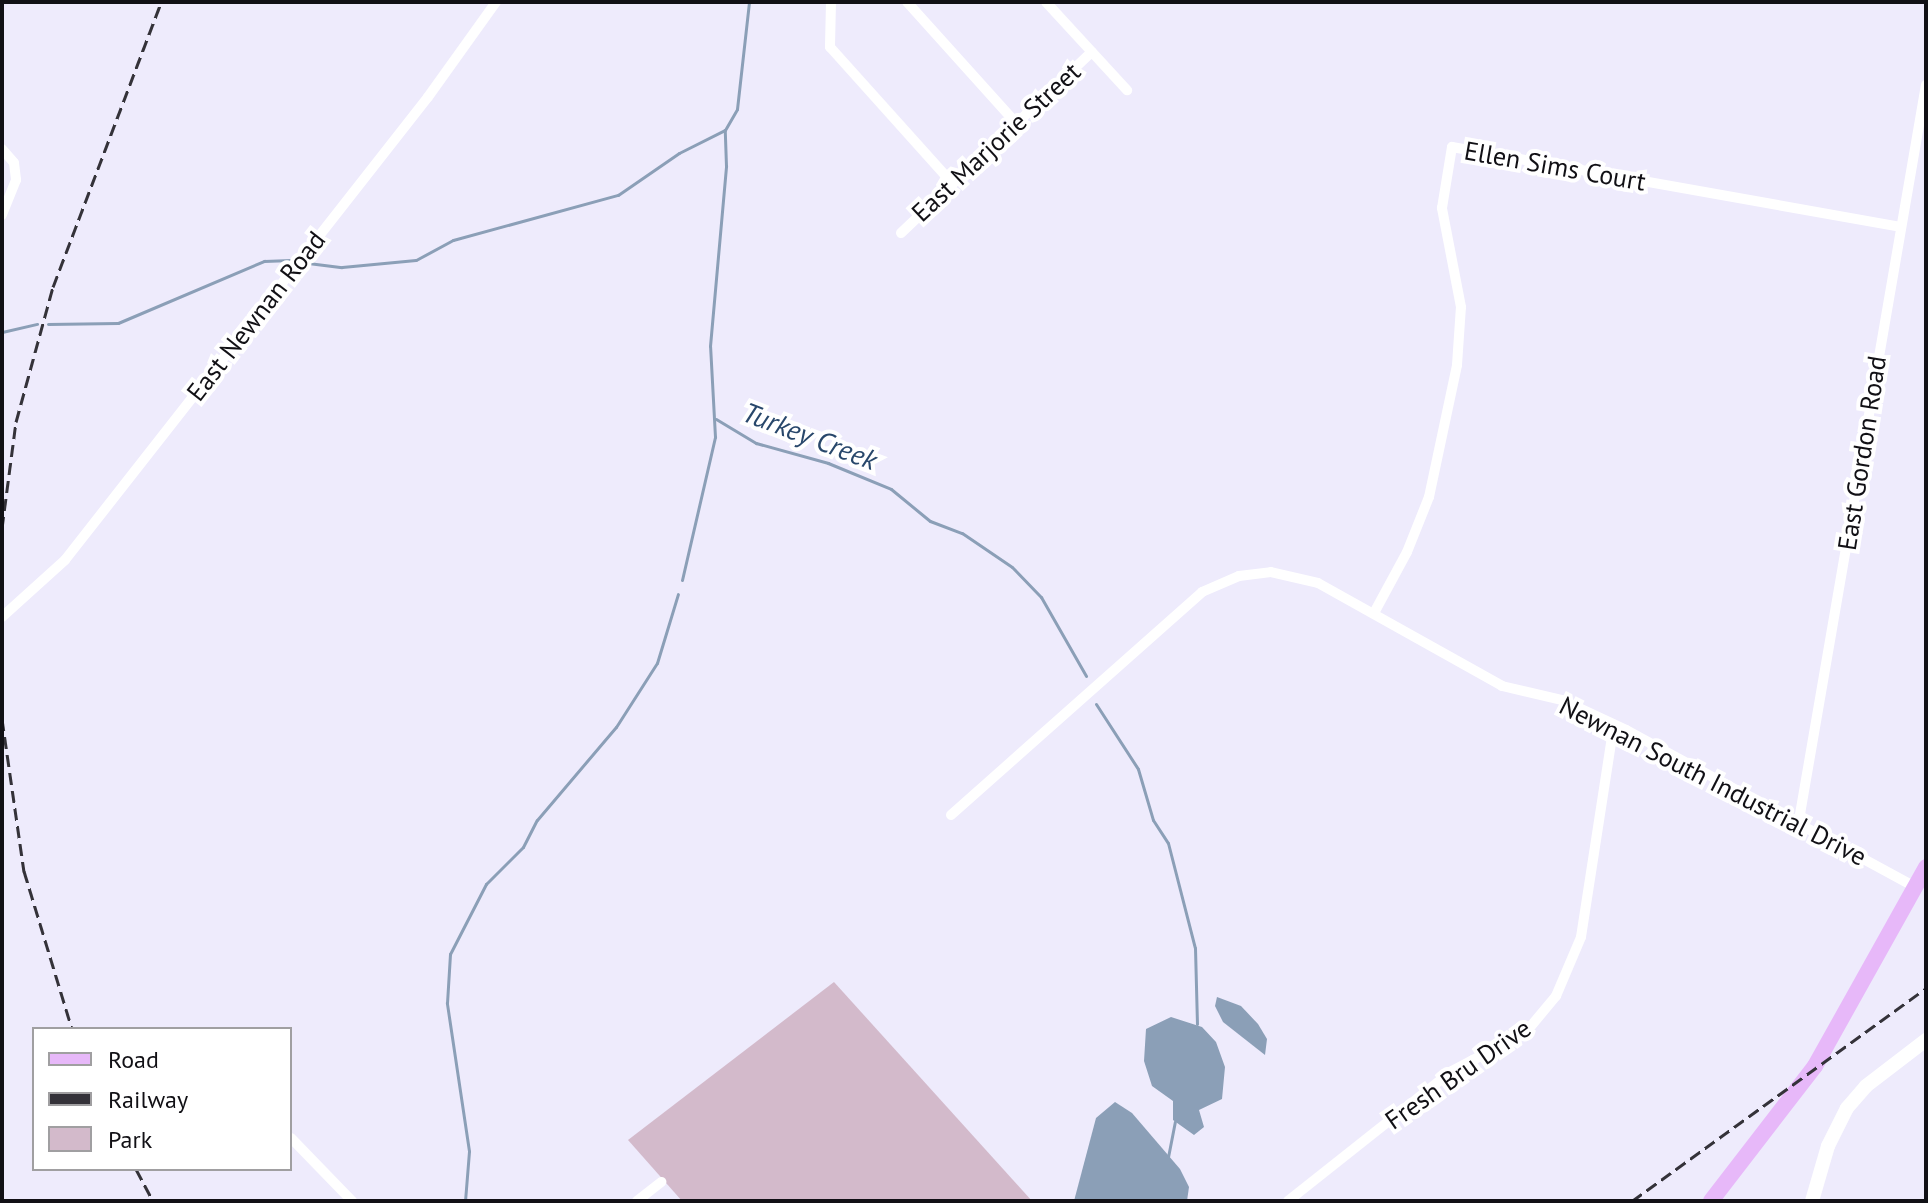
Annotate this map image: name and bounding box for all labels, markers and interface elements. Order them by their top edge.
street label: East Marjorie Street [905,56,1087,228]
street label: Ellen Sims Court [1462,135,1648,197]
street label: East Newnan Road [180,225,332,407]
street label: East Gordon Road [1831,354,1893,552]
water label: Turkey Creek [738,395,882,477]
street label: Newnan South Industrial Drive [1554,690,1872,872]
street label: Fresh Bru Drive [1379,1012,1537,1136]
legend [32,1027,292,1171]
text: Road [108,1044,159,1075]
text: Railway [108,1084,188,1115]
text: Park [108,1124,152,1155]

